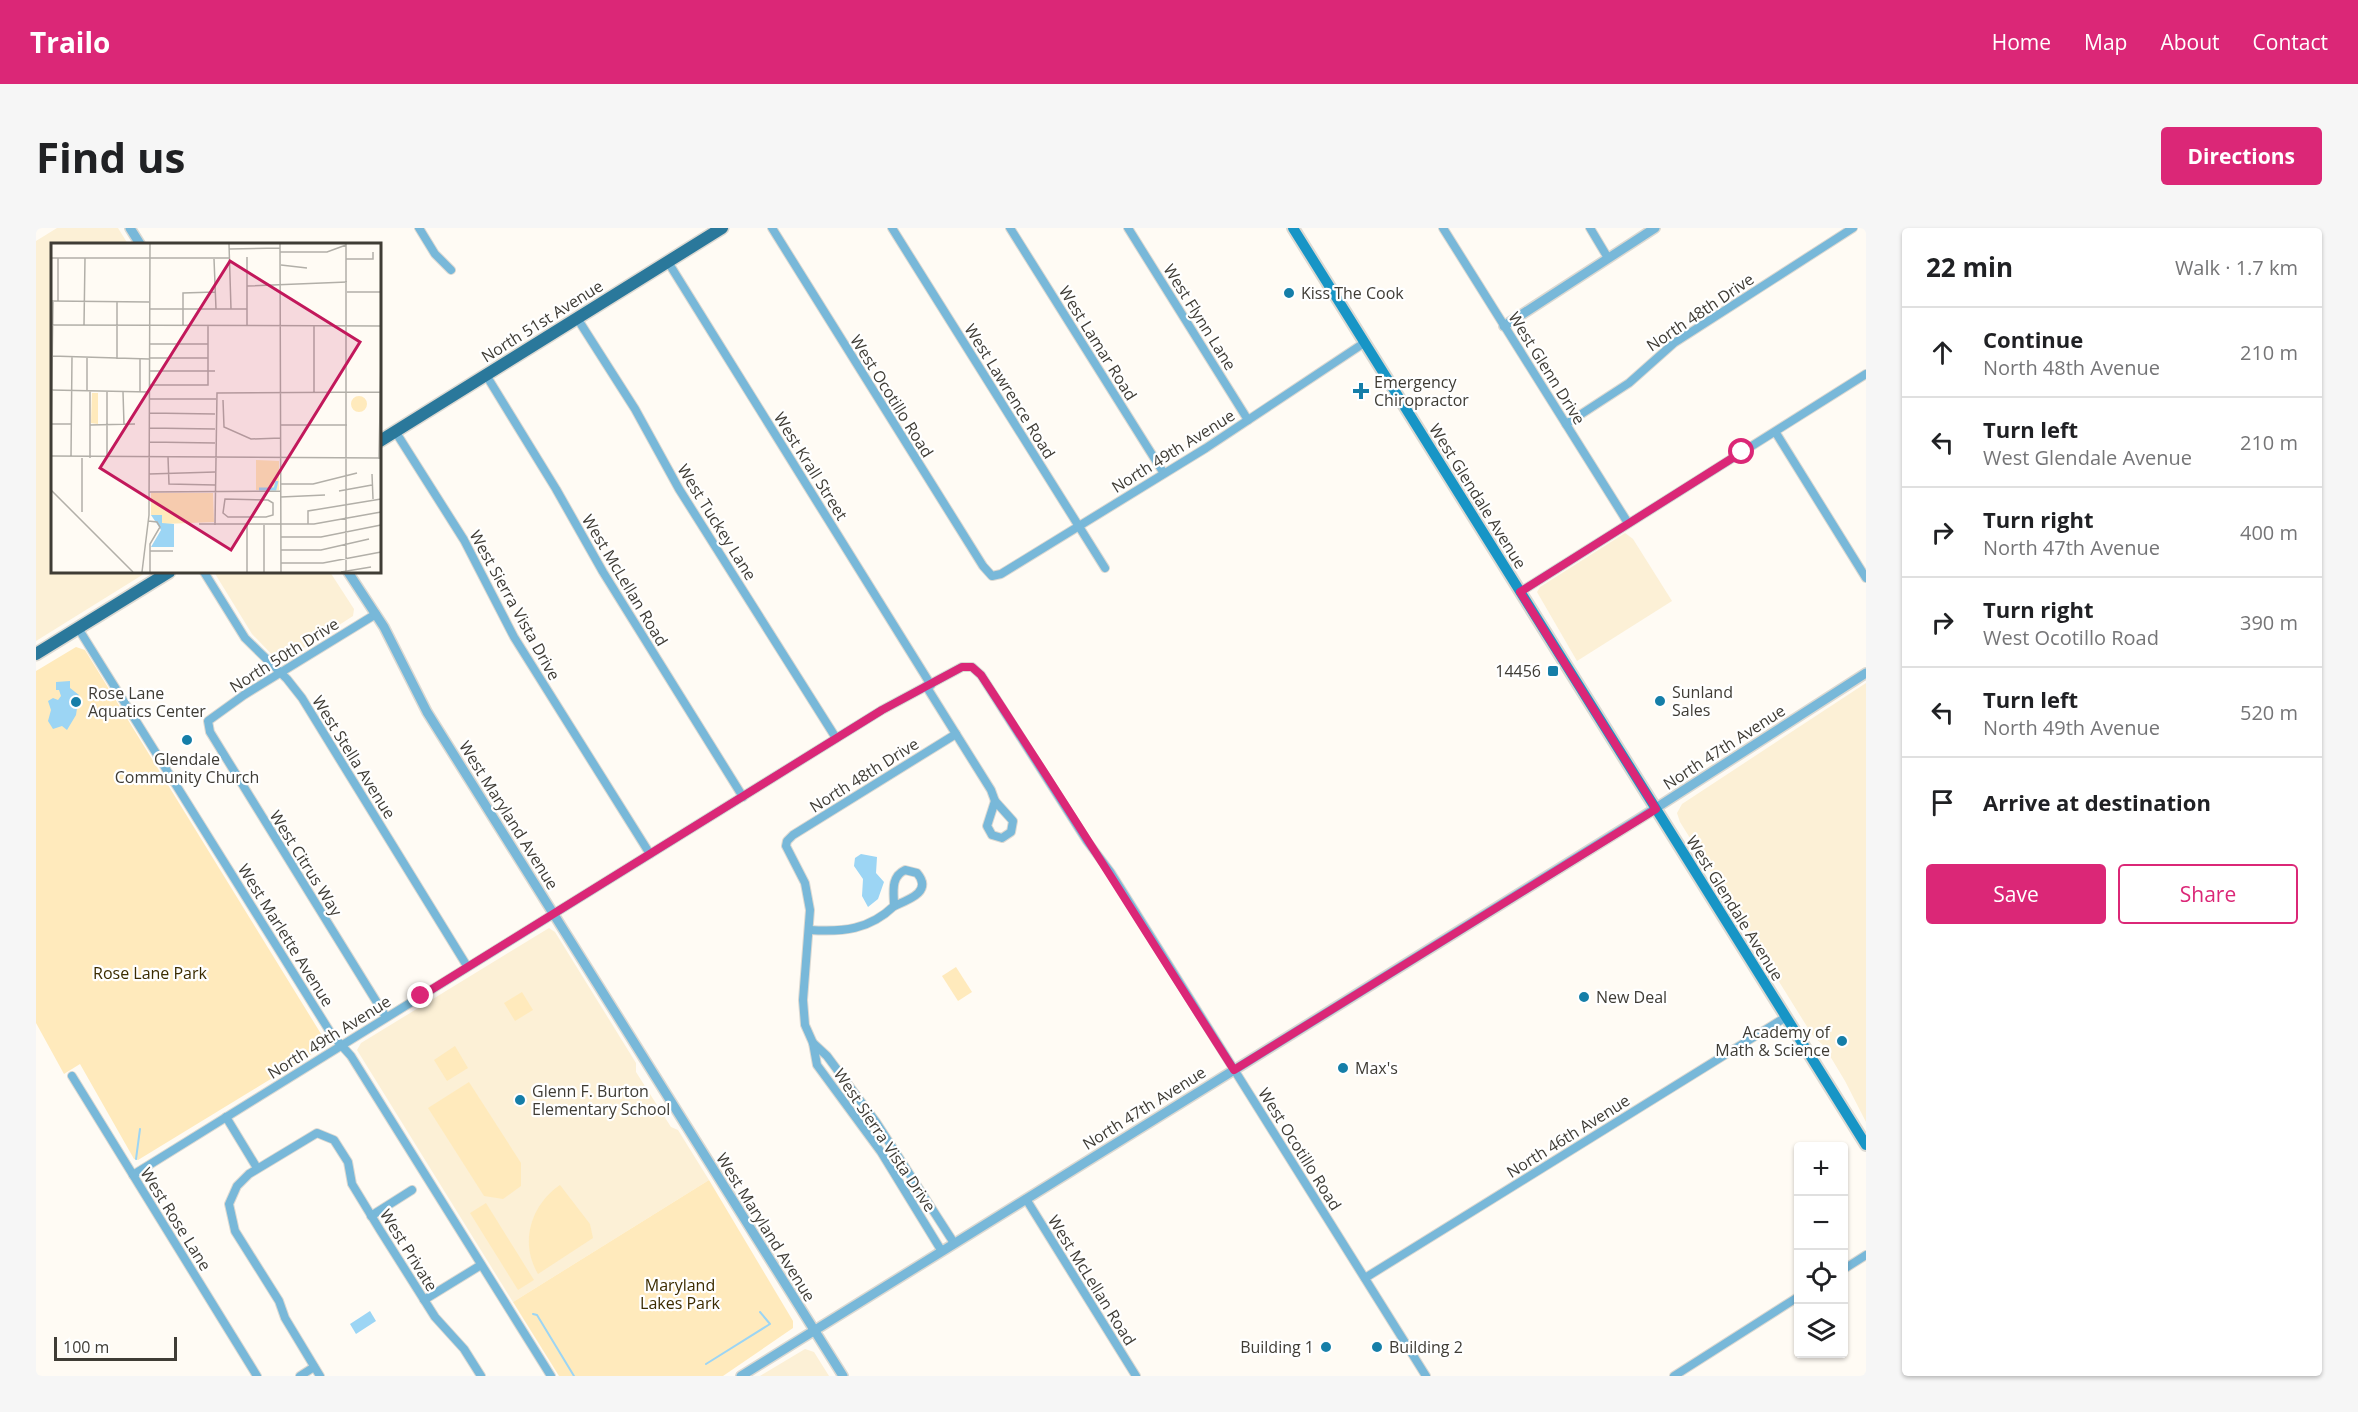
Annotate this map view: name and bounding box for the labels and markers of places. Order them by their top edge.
place label: Kiss The Cook [1301,282,1404,304]
marker: Kiss The Cook [1282,286,1296,300]
place label: Emergency Chiropractor [1374,371,1469,411]
marker: Emergency Chiropractor [1352,382,1370,400]
place label: 14456 [1495,660,1541,682]
marker: 14456 [1546,664,1560,678]
place label: Sunland Sales [1672,681,1733,721]
place label: Rose Lane Aquatics Center [88,682,206,722]
marker: Sunland Sales [1653,694,1667,708]
marker: Rose Lane Aquatics Center [69,695,83,709]
marker: Glendale Community Church [180,733,194,747]
place label: Glendale Community Church [115,748,259,788]
place label: New Deal [1596,986,1667,1008]
marker: New Deal [1577,990,1591,1004]
place label: Academy of Math & Science [1715,1021,1832,1061]
marker: Academy of Math & Science [1835,1034,1849,1048]
place label: Max's [1355,1057,1398,1079]
marker: Max's [1336,1061,1350,1075]
place label: Glenn F. Burton Elementary School [532,1080,670,1120]
marker: Glenn F. Burton Elementary School [513,1093,527,1107]
place label: Building 1 [1240,1336,1314,1358]
place label: Building 2 [1389,1336,1463,1358]
marker: Building 1 [1319,1340,1333,1354]
marker: Building 2 [1370,1340,1384,1354]

